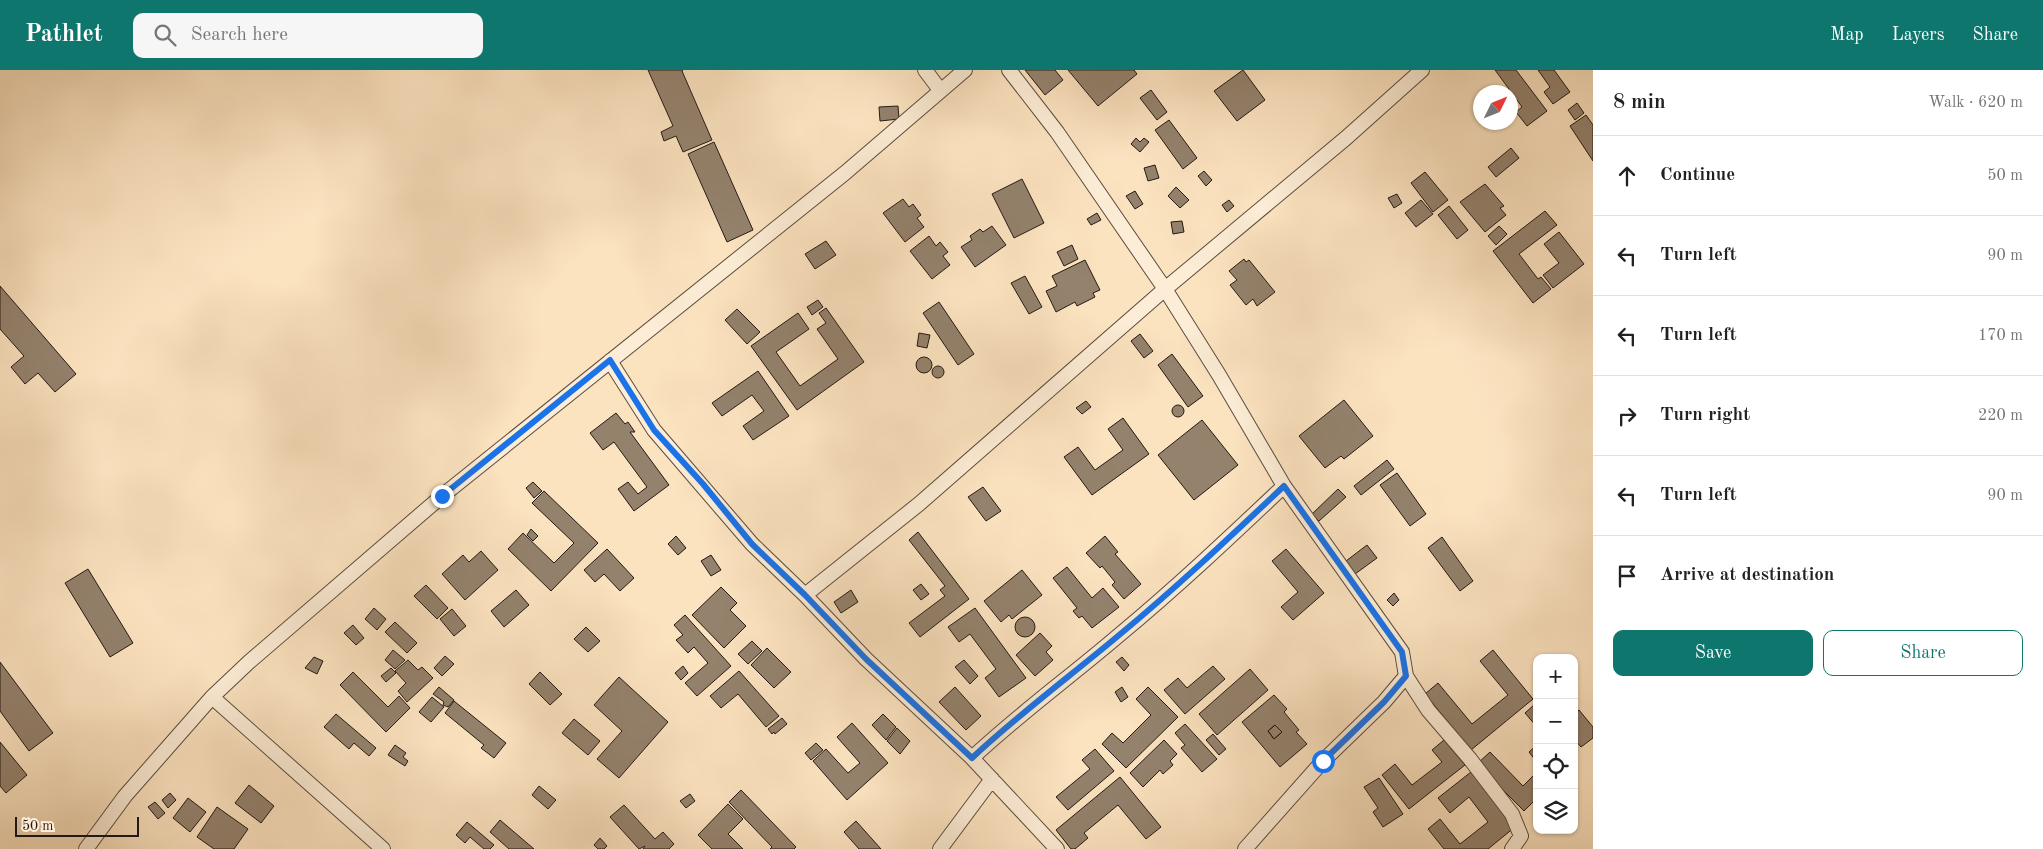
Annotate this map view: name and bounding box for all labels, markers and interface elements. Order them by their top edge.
search box [133,13,483,58]
icon: search [151,21,179,49]
text: Pathlet [25,23,103,47]
text: Search here [191,26,288,45]
text: Map [1830,26,1864,44]
text: Layers [1892,26,1944,44]
text: Share [1972,26,2018,44]
north arrow [1473,85,1518,130]
text: 8 min [1613,92,1666,113]
text: Walk · 620 m [1928,95,2023,111]
icon: ahead [1613,162,1641,190]
text: Continue [1660,166,1735,185]
text: 50 m [1987,168,2023,184]
icon: left [1613,242,1641,270]
text: Turn left [1660,246,1737,265]
text: 90 m [1987,248,2023,264]
icon: left [1613,322,1641,350]
text: Turn left [1660,326,1737,345]
text: 170 m [1978,328,2023,344]
icon: right [1613,402,1641,430]
text: Turn right [1660,406,1750,425]
text: 220 m [1978,408,2023,424]
icon: left [1613,482,1641,510]
route end [431,485,454,508]
text: Turn left [1660,486,1737,505]
text: 90 m [1987,488,2023,504]
icon: arrive [1613,562,1641,590]
text: Arrive at destination [1660,566,1834,585]
button: Save [1613,630,1813,676]
button: Share [1823,630,2023,676]
map controls [1533,654,1578,834]
button: + [1533,654,1578,699]
button: − [1533,699,1578,744]
button: locate [1533,744,1578,789]
route start [1312,750,1335,773]
button: layers [1533,789,1578,834]
scale bar [15,814,139,837]
text: 50 m [22,819,53,833]

